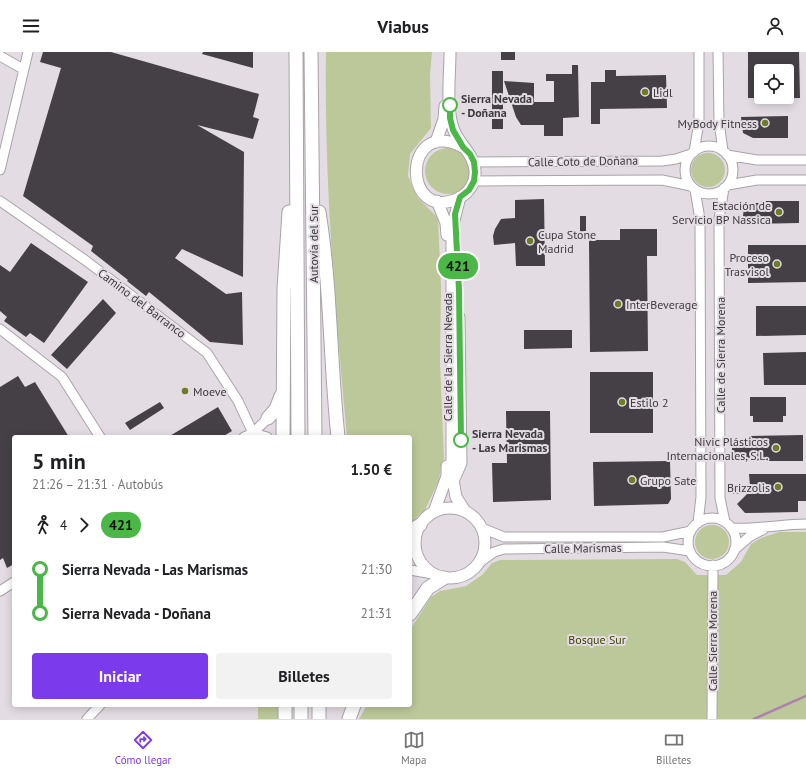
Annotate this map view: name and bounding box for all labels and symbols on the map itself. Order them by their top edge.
place label: Lidl [653,85,673,100]
marker: Lidl [640,87,650,97]
place label: Sierra Nevada - Doñana [461,91,532,120]
marker: Sierra Nevada - Doñana [442,97,458,113]
place label: MyBody Fitness [677,116,757,131]
marker: MyBody Fitness [760,118,770,128]
street label: Calle Coto de Doñana [528,153,638,169]
place label: Estación de Servicio BP Nassica [672,198,771,227]
street label: Autovía del Sur [306,205,321,283]
marker: Estación de Servicio BP Nassica [774,207,784,217]
place label: Cupa Stone Madrid [538,227,596,256]
marker: Cupa Stone Madrid [525,236,535,246]
place label: Proceso Trasvisol [725,250,769,279]
line badge: 421 [435,253,481,279]
marker: Proceso Trasvisol [772,259,782,269]
street label: Camino del Barranco [95,265,189,341]
street label: Calle de la Sierra Nevada [440,293,455,421]
place label: InterBeverage [626,297,697,312]
street label: Calle de Sierra Morena [713,297,728,413]
marker: InterBeverage [613,299,623,309]
place label: Moeve [193,384,227,399]
marker: Moeve [180,386,190,396]
place label: Estilo 2 [630,395,668,410]
marker: Estilo 2 [617,397,627,407]
place label: Sierra Nevada - Las Marismas [472,426,547,455]
marker: Sierra Nevada - Las Marismas [453,432,469,448]
place label: Nivic Plásticos Internacionales, S.L. [666,434,768,463]
marker: Nivic Plásticos Internacionales, S.L. [771,443,781,453]
place label: Grupo Sate [640,473,696,488]
marker: Grupo Sate [627,475,637,485]
place label: Brizzolis [727,480,770,495]
marker: Brizzolis [773,482,783,492]
street label: Calle Marismas [544,540,622,556]
street label: Calle Sierra Morena [705,591,720,691]
park label: Bosque Sur [568,632,626,647]

